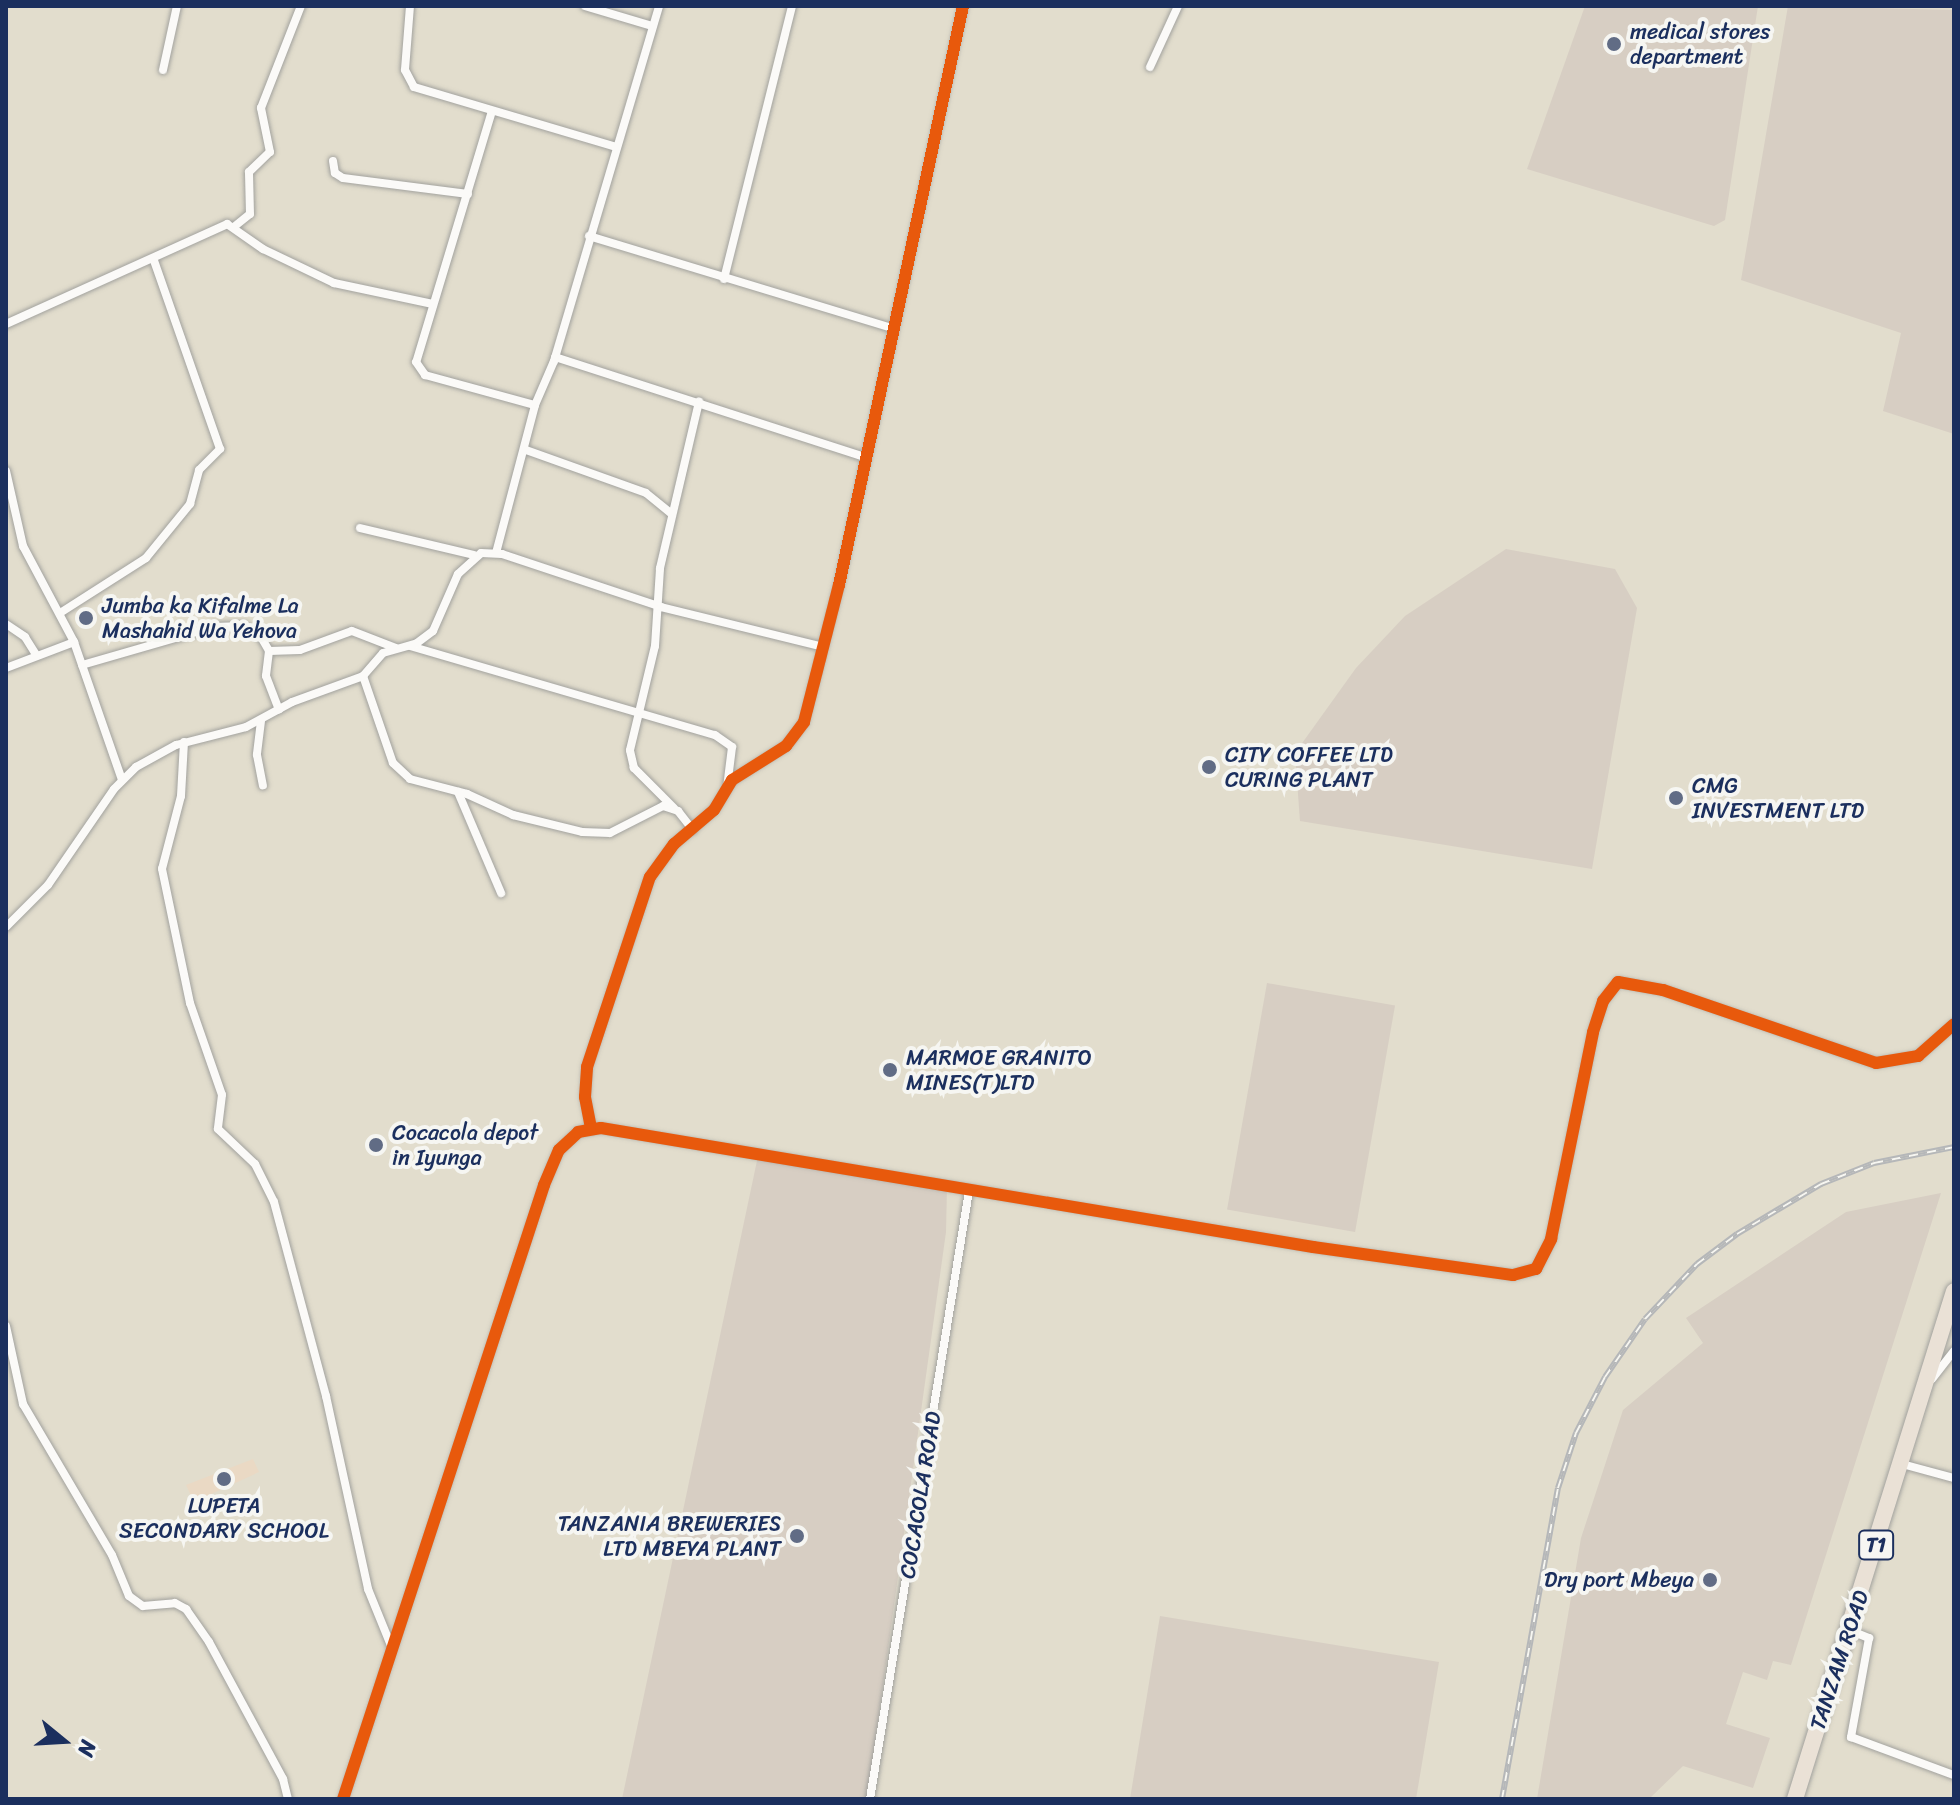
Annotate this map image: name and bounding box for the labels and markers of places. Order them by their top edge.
place label: medical stores department [1630,18,1771,70]
marker: medical stores department [1605,35,1623,53]
place label: Jumba ka Kifalme La Mashahid Wa Yehova [102,592,299,644]
marker: Jumba ka Kifalme La Mashahid Wa Yehova [77,609,95,627]
place label: CITY COFFEE LTD CURING PLANT [1225,741,1393,792]
marker: CITY COFFEE LTD CURING PLANT [1200,758,1218,776]
place label: CMG INVESTMENT LTD [1692,772,1863,824]
marker: CMG INVESTMENT LTD [1667,789,1685,807]
place label: MARMOE GRANITO MINES(T)LTD [906,1044,1092,1096]
marker: MARMOE GRANITO MINES(T)LTD [881,1061,899,1079]
place label: Cocacola depot in Iyunga [392,1119,538,1170]
marker: Cocacola depot in Iyunga [367,1136,385,1154]
marker: LUPETA SECONDARY SCHOOL [215,1470,233,1488]
place label: LUPETA SECONDARY SCHOOL [119,1492,329,1544]
place label: TANZANIA BREWERIES LTD MBEYA PLANT [557,1510,781,1562]
marker: TANZANIA BREWERIES LTD MBEYA PLANT [788,1527,806,1545]
place label: Dry port Mbeya [1544,1567,1694,1593]
marker: Dry port Mbeya [1701,1571,1719,1589]

